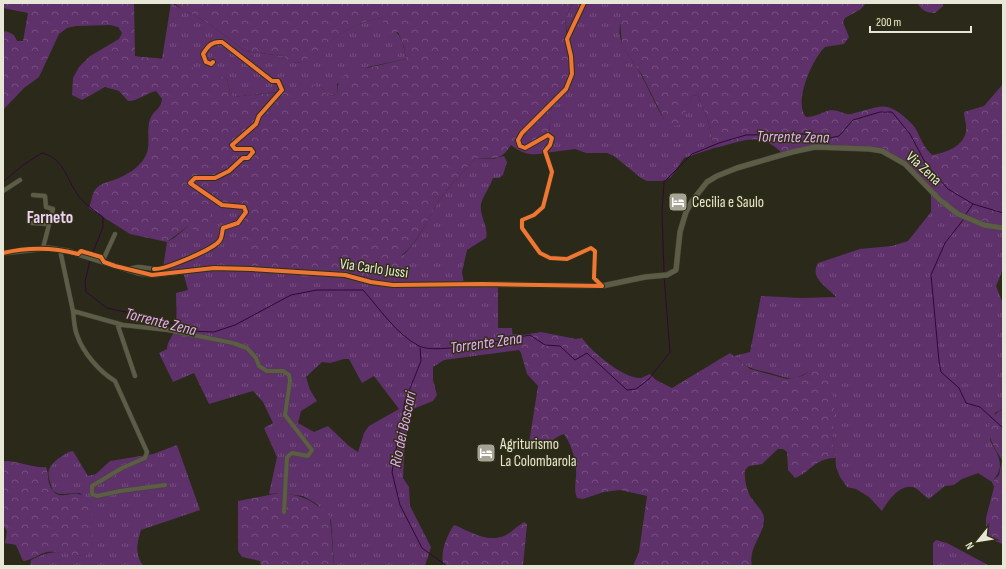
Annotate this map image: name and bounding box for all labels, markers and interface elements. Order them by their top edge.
scale bar [870,8,971,34]
text: 200 m [876,15,902,30]
water label: Torrente Zena [757,127,830,148]
street label: Via Zena [902,147,946,190]
hotel icon: Cecilia e Saulo [667,191,689,213]
place label: Cecilia e Saulo [692,193,764,212]
district label: Farneto [27,208,73,228]
street label: Via Carlo Jussi [338,254,410,283]
water label: Torrente Zena [123,304,199,341]
water label: Torrente Zena [449,329,524,358]
water label: Rio dei Boscari [386,389,421,469]
place label: Agriturismo La Colombarola [499,435,577,471]
hotel icon: Agriturismo La Colombarola [475,442,497,464]
north arrow [958,521,998,561]
text: N [963,540,977,552]

